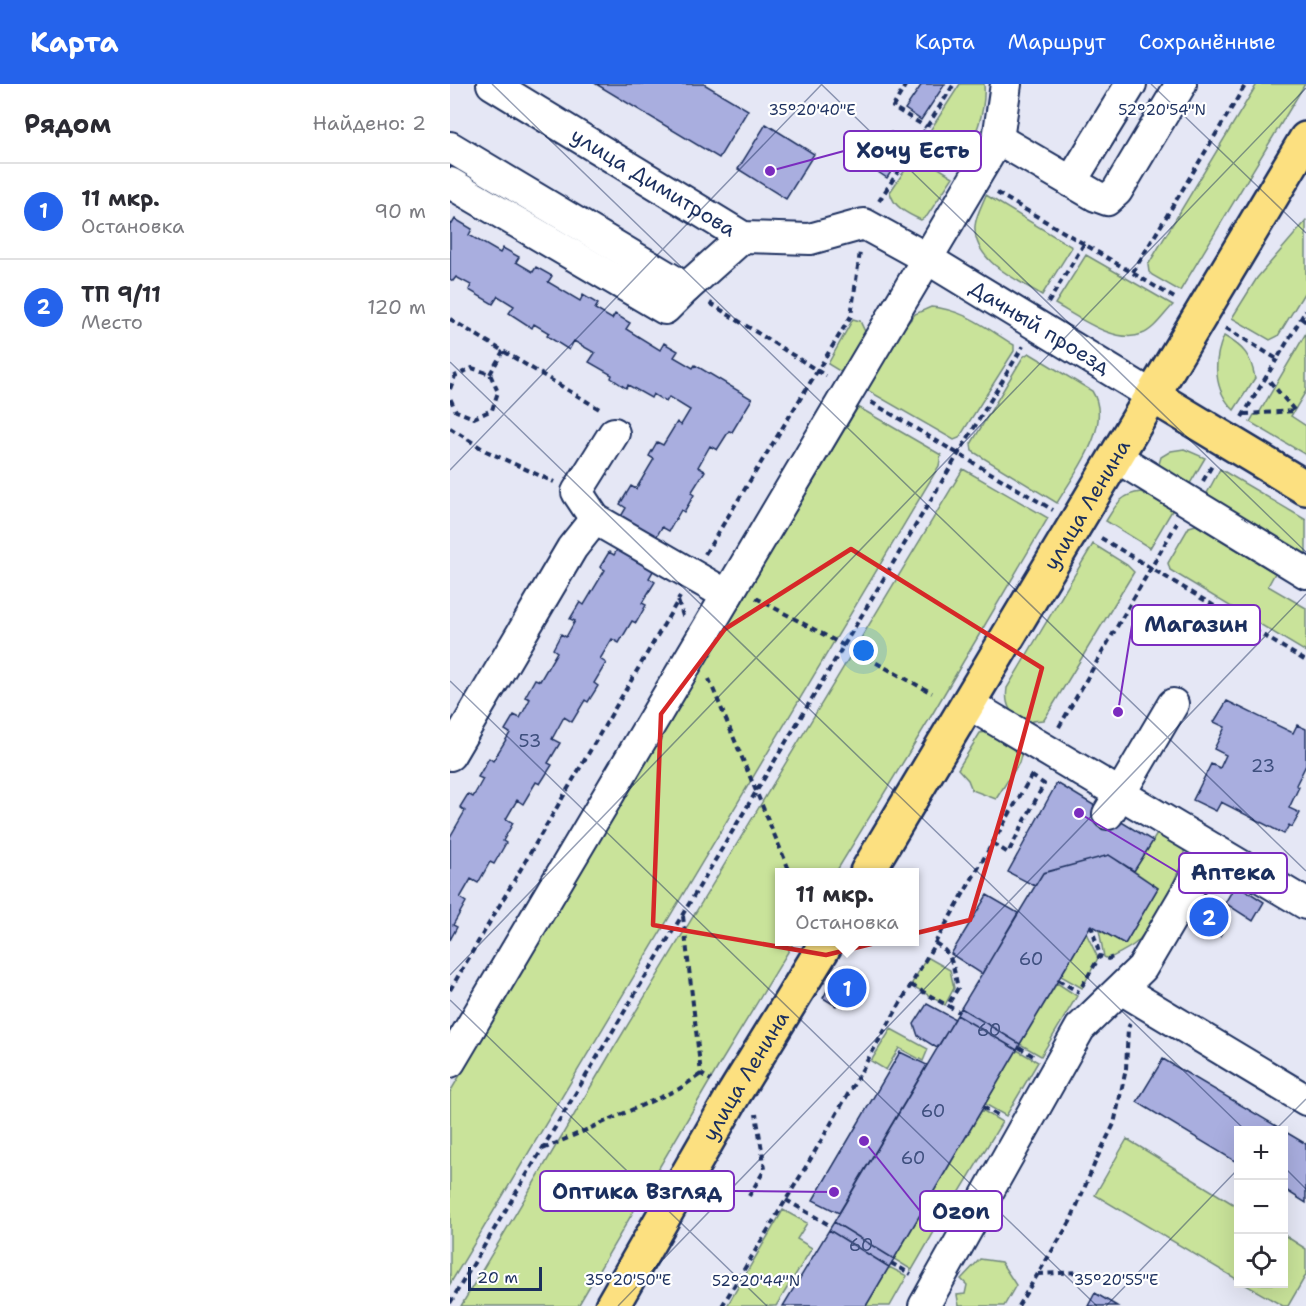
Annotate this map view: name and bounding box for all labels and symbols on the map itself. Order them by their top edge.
text: 35°20'40"E [768,100,856,120]
text: 52°20'54"N [1118,100,1206,120]
street label: улица Димитрова [566,121,741,243]
callout: Хочу Есть [844,131,981,171]
text: Хочу Есть [856,136,970,165]
street label: Дачный проезд [964,274,1115,381]
street label: улица Ленина [1037,434,1137,575]
callout: Магазин [1132,605,1260,645]
text: Магазин [1144,610,1248,639]
your location [849,636,878,665]
house number: 53 [519,729,541,753]
house number: 23 [1251,754,1275,778]
callout: Аптека [1179,853,1287,893]
text: Аптека [1191,858,1275,887]
pin: 2 [1190,894,1228,940]
house number: 60 [1019,947,1043,971]
pin: 1 [828,966,866,1010]
street label: улица Ленина [696,1006,796,1146]
house number: 60 [977,1018,1001,1042]
house number: 60 [921,1099,945,1123]
house number: 60 [901,1146,925,1170]
callout: Оптика Взгляд [540,1171,734,1211]
text: Оптика Взгляд [552,1177,723,1206]
callout: Ozon [920,1191,1002,1231]
text: Ozon [932,1197,990,1226]
house number: 60 [849,1233,873,1257]
scale bar [468,1264,542,1292]
text: 35°20'50"E [585,1270,671,1290]
text: 35°20'55"E [1074,1270,1158,1290]
text: 52°20'44"N [712,1271,800,1291]

